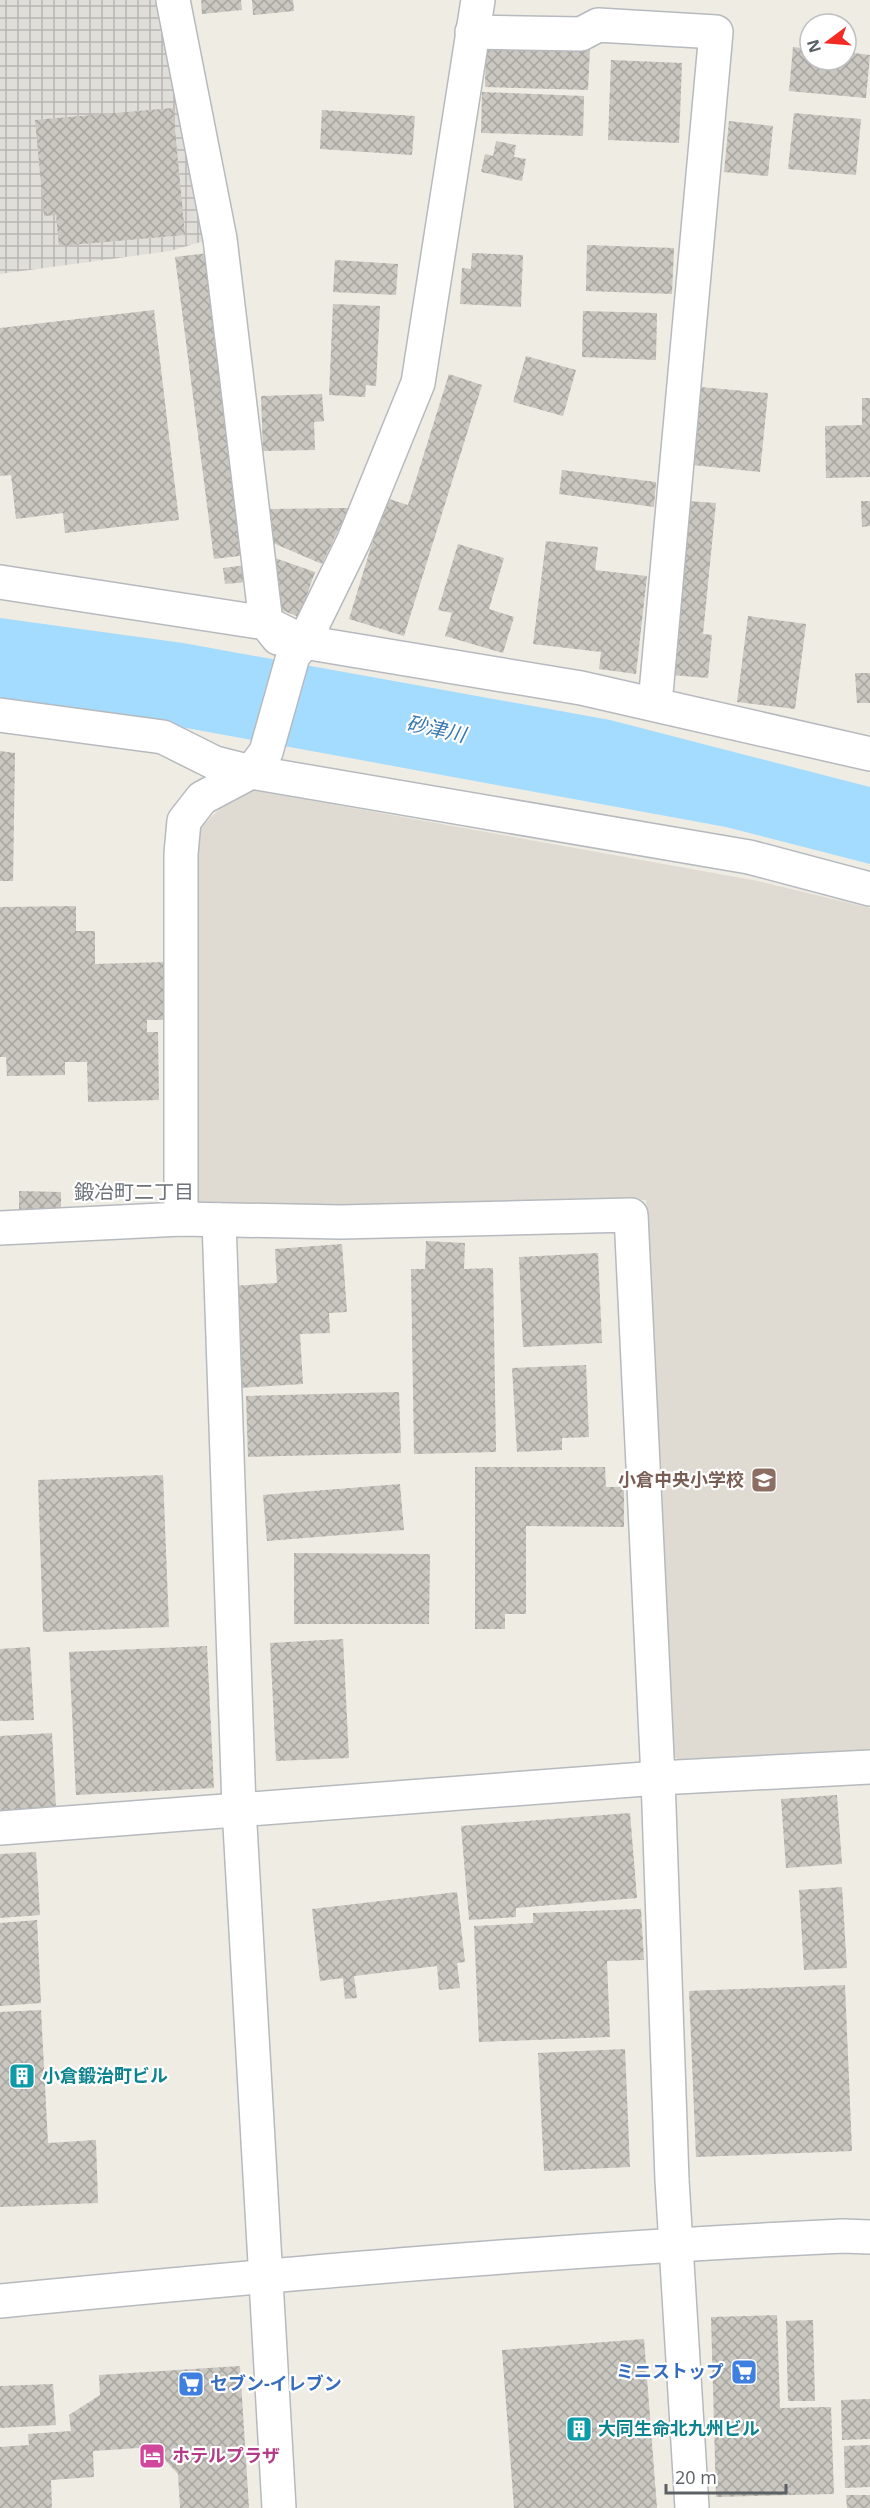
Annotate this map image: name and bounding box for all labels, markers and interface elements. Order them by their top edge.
north arrow [798,12,858,72]
text: N [801,37,826,55]
water label: 砂津川 [404,709,470,748]
district label: 鍛冶町二丁目 [74,1178,194,1205]
school or university icon: 小倉中央小学校 [749,1465,779,1495]
place label: 小倉中央小学校 [618,1467,744,1491]
building icon: 小倉鍛治町ビル [7,2061,37,2091]
place label: 小倉鍛治町ビル [42,2063,168,2087]
supermarket icon: ミニストップ [729,2357,759,2387]
place label: ミニストップ [616,2359,724,2383]
supermarket icon: セブン-イレブン [176,2369,206,2399]
place label: セブン-イレブン [210,2371,342,2395]
building icon: 大同生命北九州ビル [564,2414,594,2444]
place label: 大同生命北九州ビル [598,2416,760,2440]
hotel icon: ホテルプラザ [137,2441,167,2471]
place label: ホテルプラザ [172,2443,280,2467]
scale bar [666,2457,786,2495]
text: 20 m [675,2465,717,2489]

